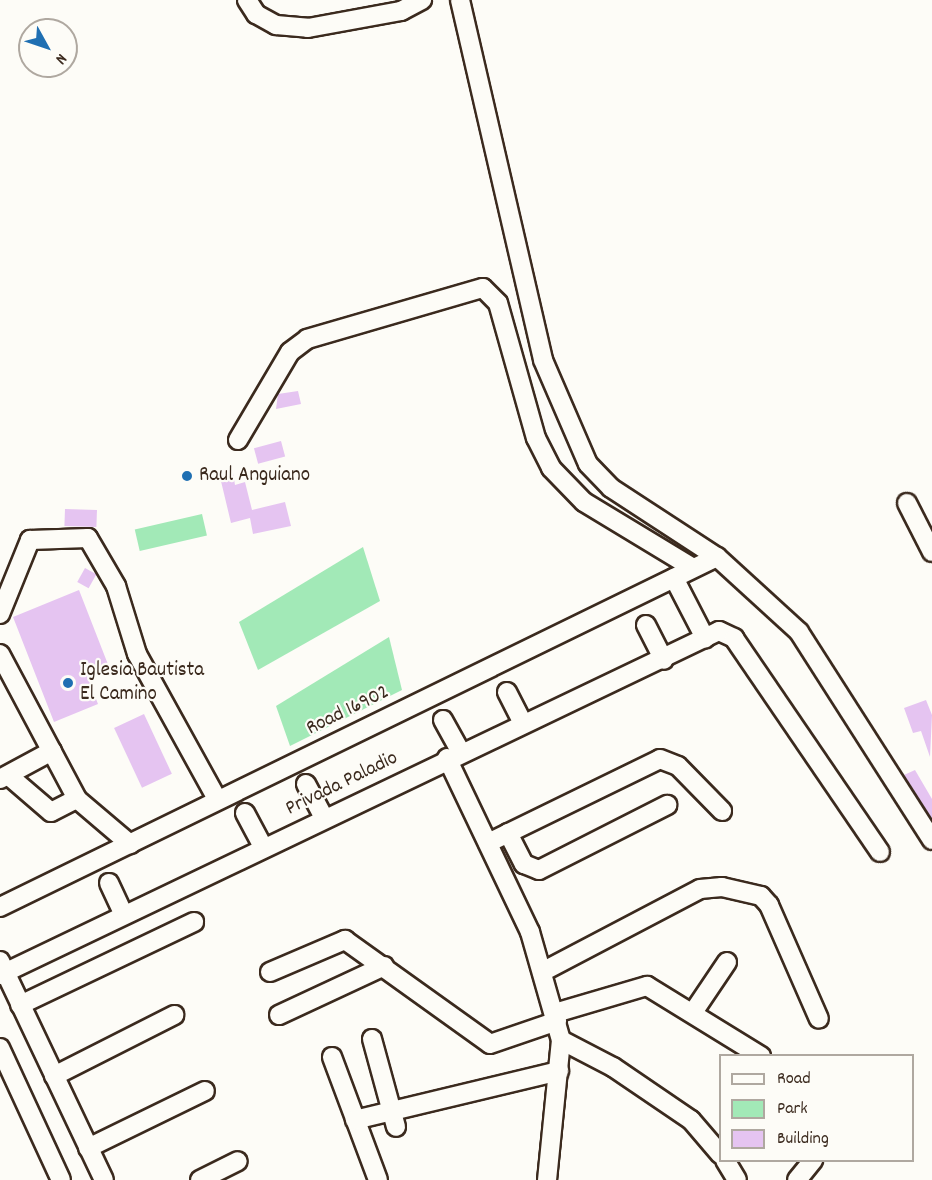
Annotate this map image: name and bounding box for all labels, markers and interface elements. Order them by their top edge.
north arrow [18,18,78,78]
text: N [49,48,72,69]
place label: Raul Anguiano [199,463,310,489]
marker: Raul Anguiano [180,469,194,483]
place label: Iglesia Bautista El Camino [80,658,204,708]
marker: Iglesia Bautista El Camino [61,676,75,690]
street label: Road 16902 [302,680,394,742]
street label: Privada Paladio [282,746,402,822]
legend [719,1054,914,1162]
text: Road [777,1067,811,1092]
text: Park [777,1097,808,1122]
text: Building [777,1127,829,1152]

